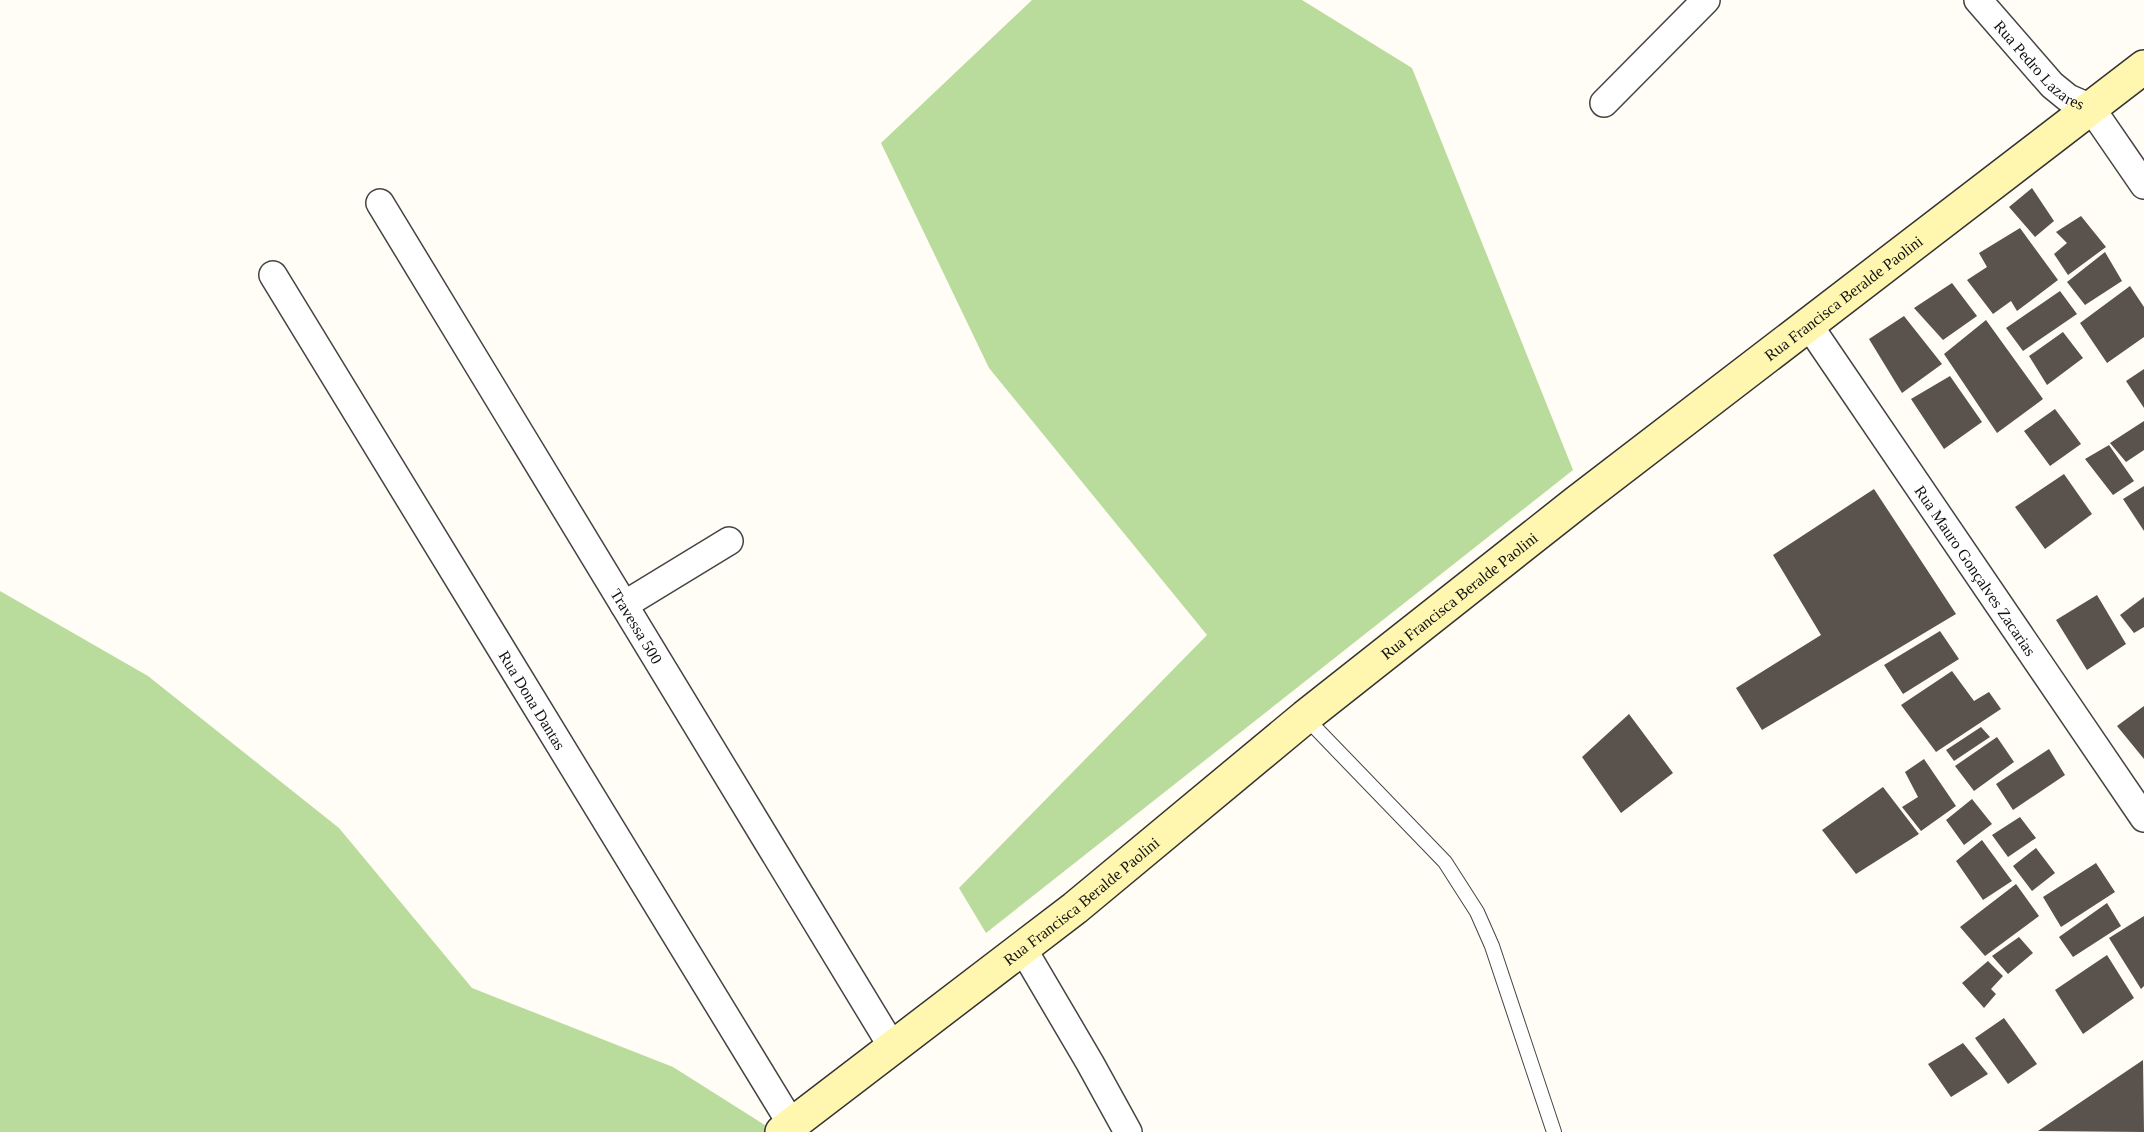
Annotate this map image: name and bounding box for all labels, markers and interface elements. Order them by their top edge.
street label: Rua Pedro Lazares [1991,17,2087,113]
street label: Rua Francisca Beralde Paolini [1761,232,1926,364]
street label: Rua Mauro Gonçalves Zacarias [1911,482,2039,659]
street label: Rua Francisca Beralde Paolini [1378,529,1541,663]
street label: Travessa 500 [607,586,666,667]
street label: Rua Dona Dantas [495,648,569,753]
street label: Rua Francisca Beralde Paolini [1000,834,1163,969]

